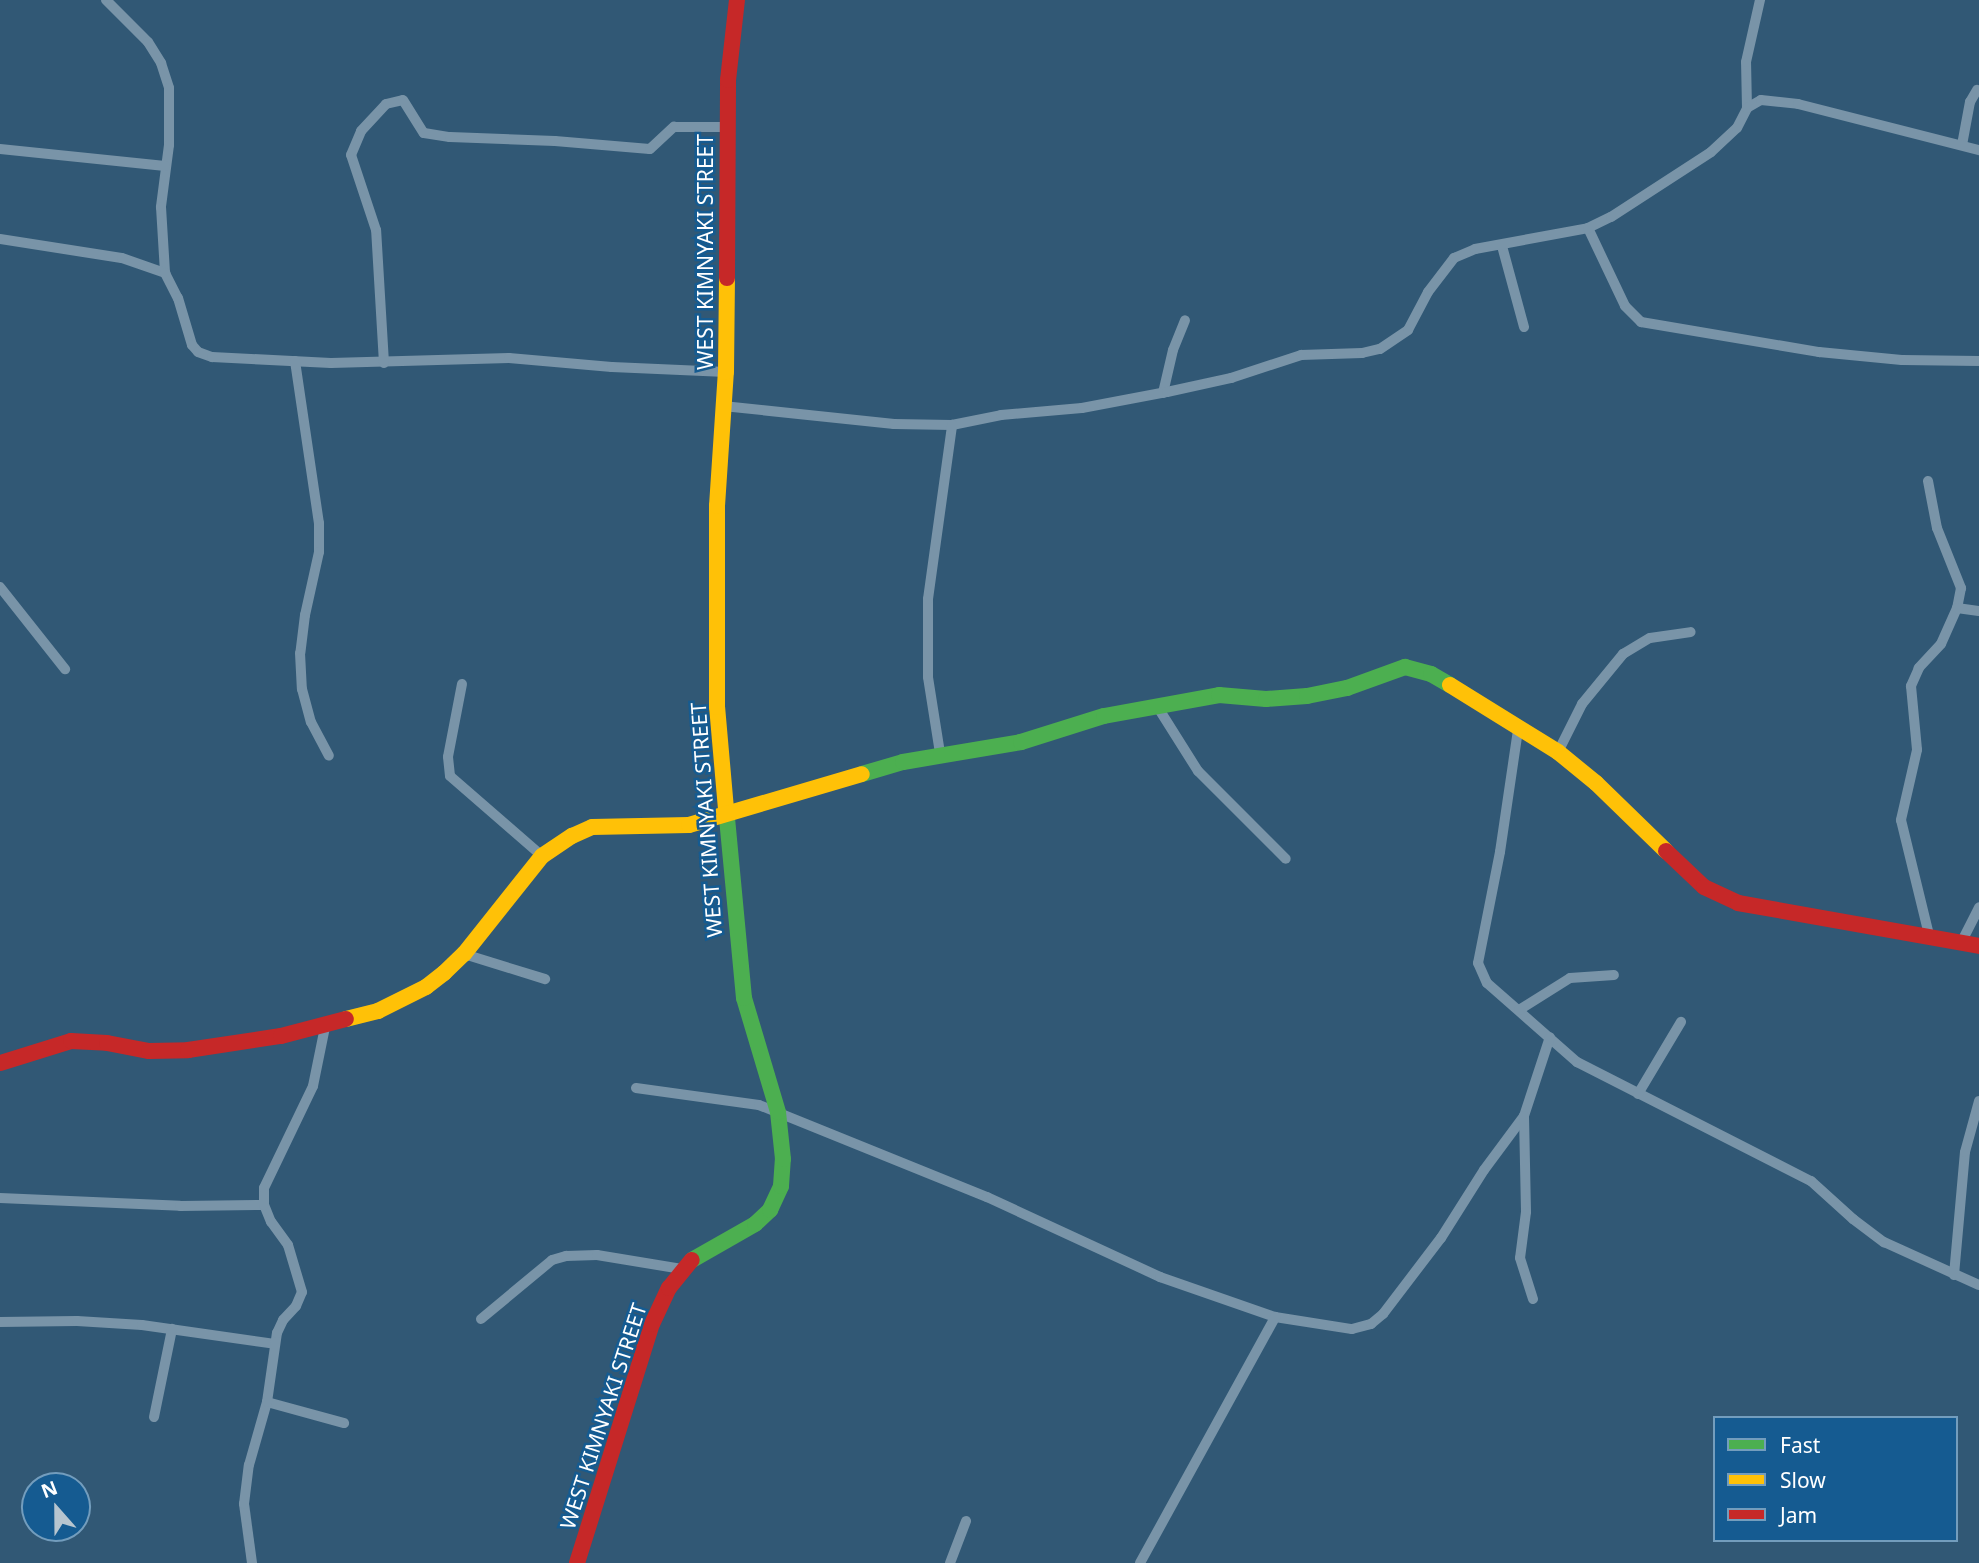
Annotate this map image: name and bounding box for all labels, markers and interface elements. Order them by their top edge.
street label: WEST KIMNYAKI STREET [692,134,718,370]
street label: WEST KIMNYAKI STREET [685,701,727,939]
street label: WEST KIMNYAKI STREET [555,1300,651,1532]
legend [1713,1416,1958,1542]
text: Fast [1780,1431,1820,1459]
text: Slow [1780,1466,1826,1494]
north arrow [21,1472,91,1542]
text: N [37,1474,61,1504]
text: Jam [1780,1501,1817,1529]

